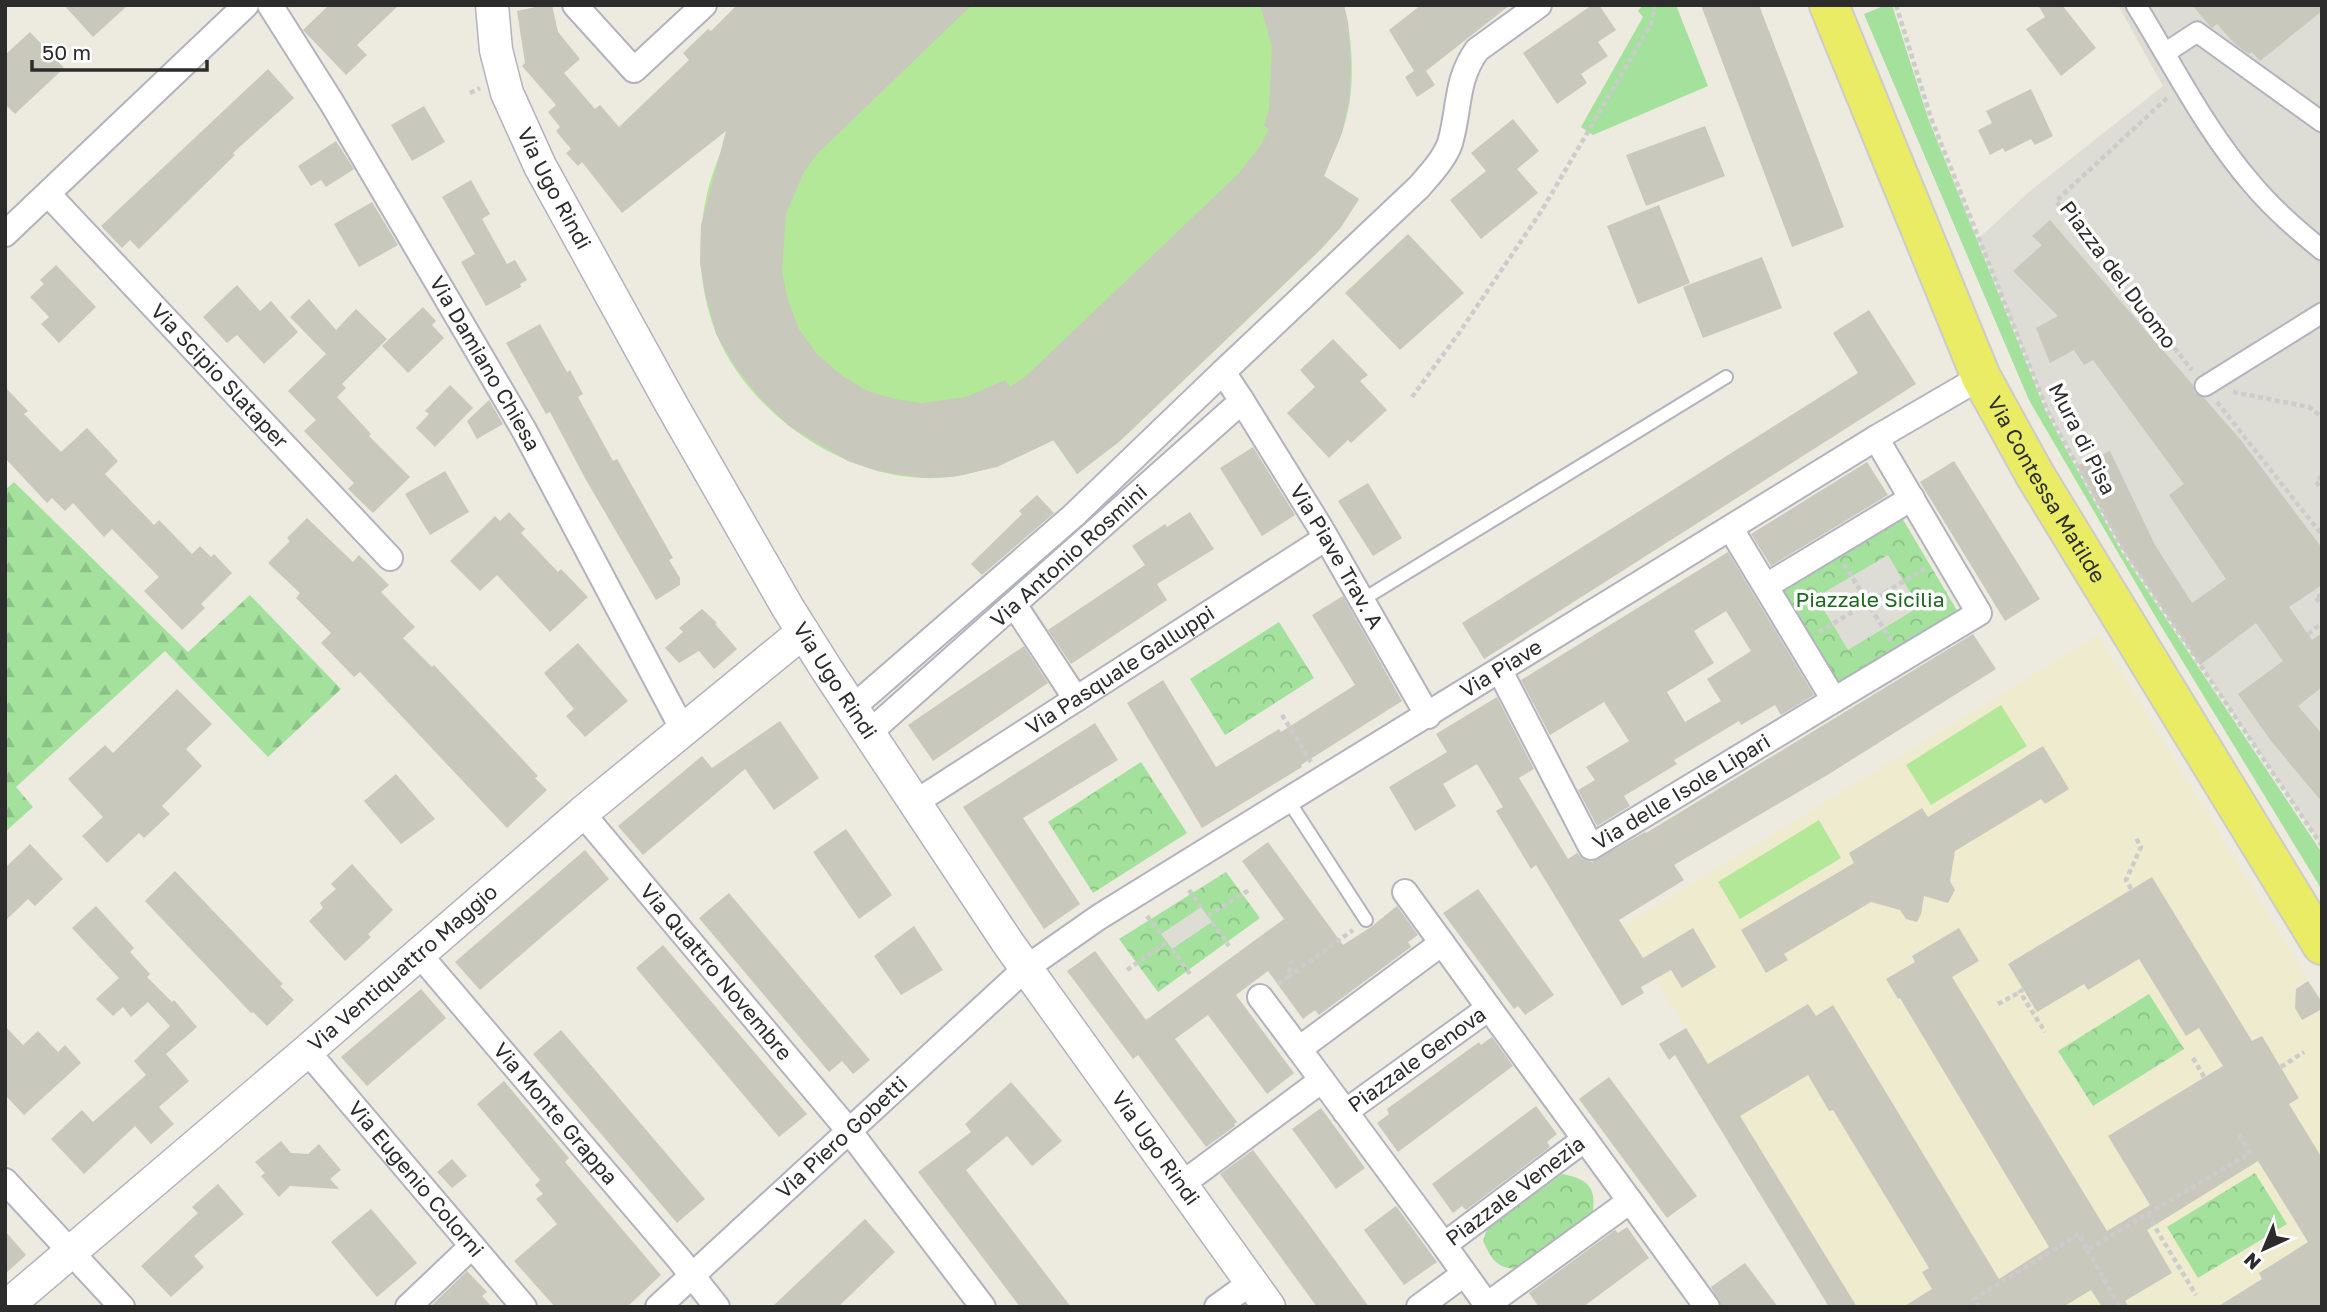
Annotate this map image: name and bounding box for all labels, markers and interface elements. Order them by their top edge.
scale bar [32,28,206,72]
text: 50 m [42,39,91,65]
street label: Via Ugo Rindi [512,123,597,254]
street label: Piazza del Duomo [2055,195,2183,353]
street label: Via Damiano Chiesa [424,271,547,455]
street label: Via Scipio Slataper [146,298,294,453]
street label: Mura di Pisa [2044,378,2122,499]
street label: Via Contessa Matilde [1982,391,2112,587]
street label: Via Antonio Rosmini [985,478,1152,632]
street label: Via Piave Trav. A [1285,479,1389,633]
park label: Piazzale Sicilia [1795,586,1945,612]
street label: Via Pasquale Galluppi [1021,599,1219,740]
street label: Via Ugo Rindi [788,617,883,744]
street label: Via Piave [1455,633,1546,703]
street label: Via delle Isole Lipari [1587,728,1775,855]
street label: Via Ventiquattro Maggio [302,878,502,1056]
street label: Via Quattro Novembre [635,878,798,1065]
street label: Piazzale Genova [1343,1001,1491,1118]
street label: Via Monte Grappa [488,1037,624,1190]
street label: Via Piero Gobetti [770,1070,912,1204]
street label: Via Ugo Rindi [1106,1086,1206,1210]
street label: Via Eugenio Colorni [343,1095,490,1262]
street label: Piazzale Venezia [1440,1130,1589,1251]
north arrow [2229,1214,2299,1284]
text: N [2239,1248,2265,1275]

